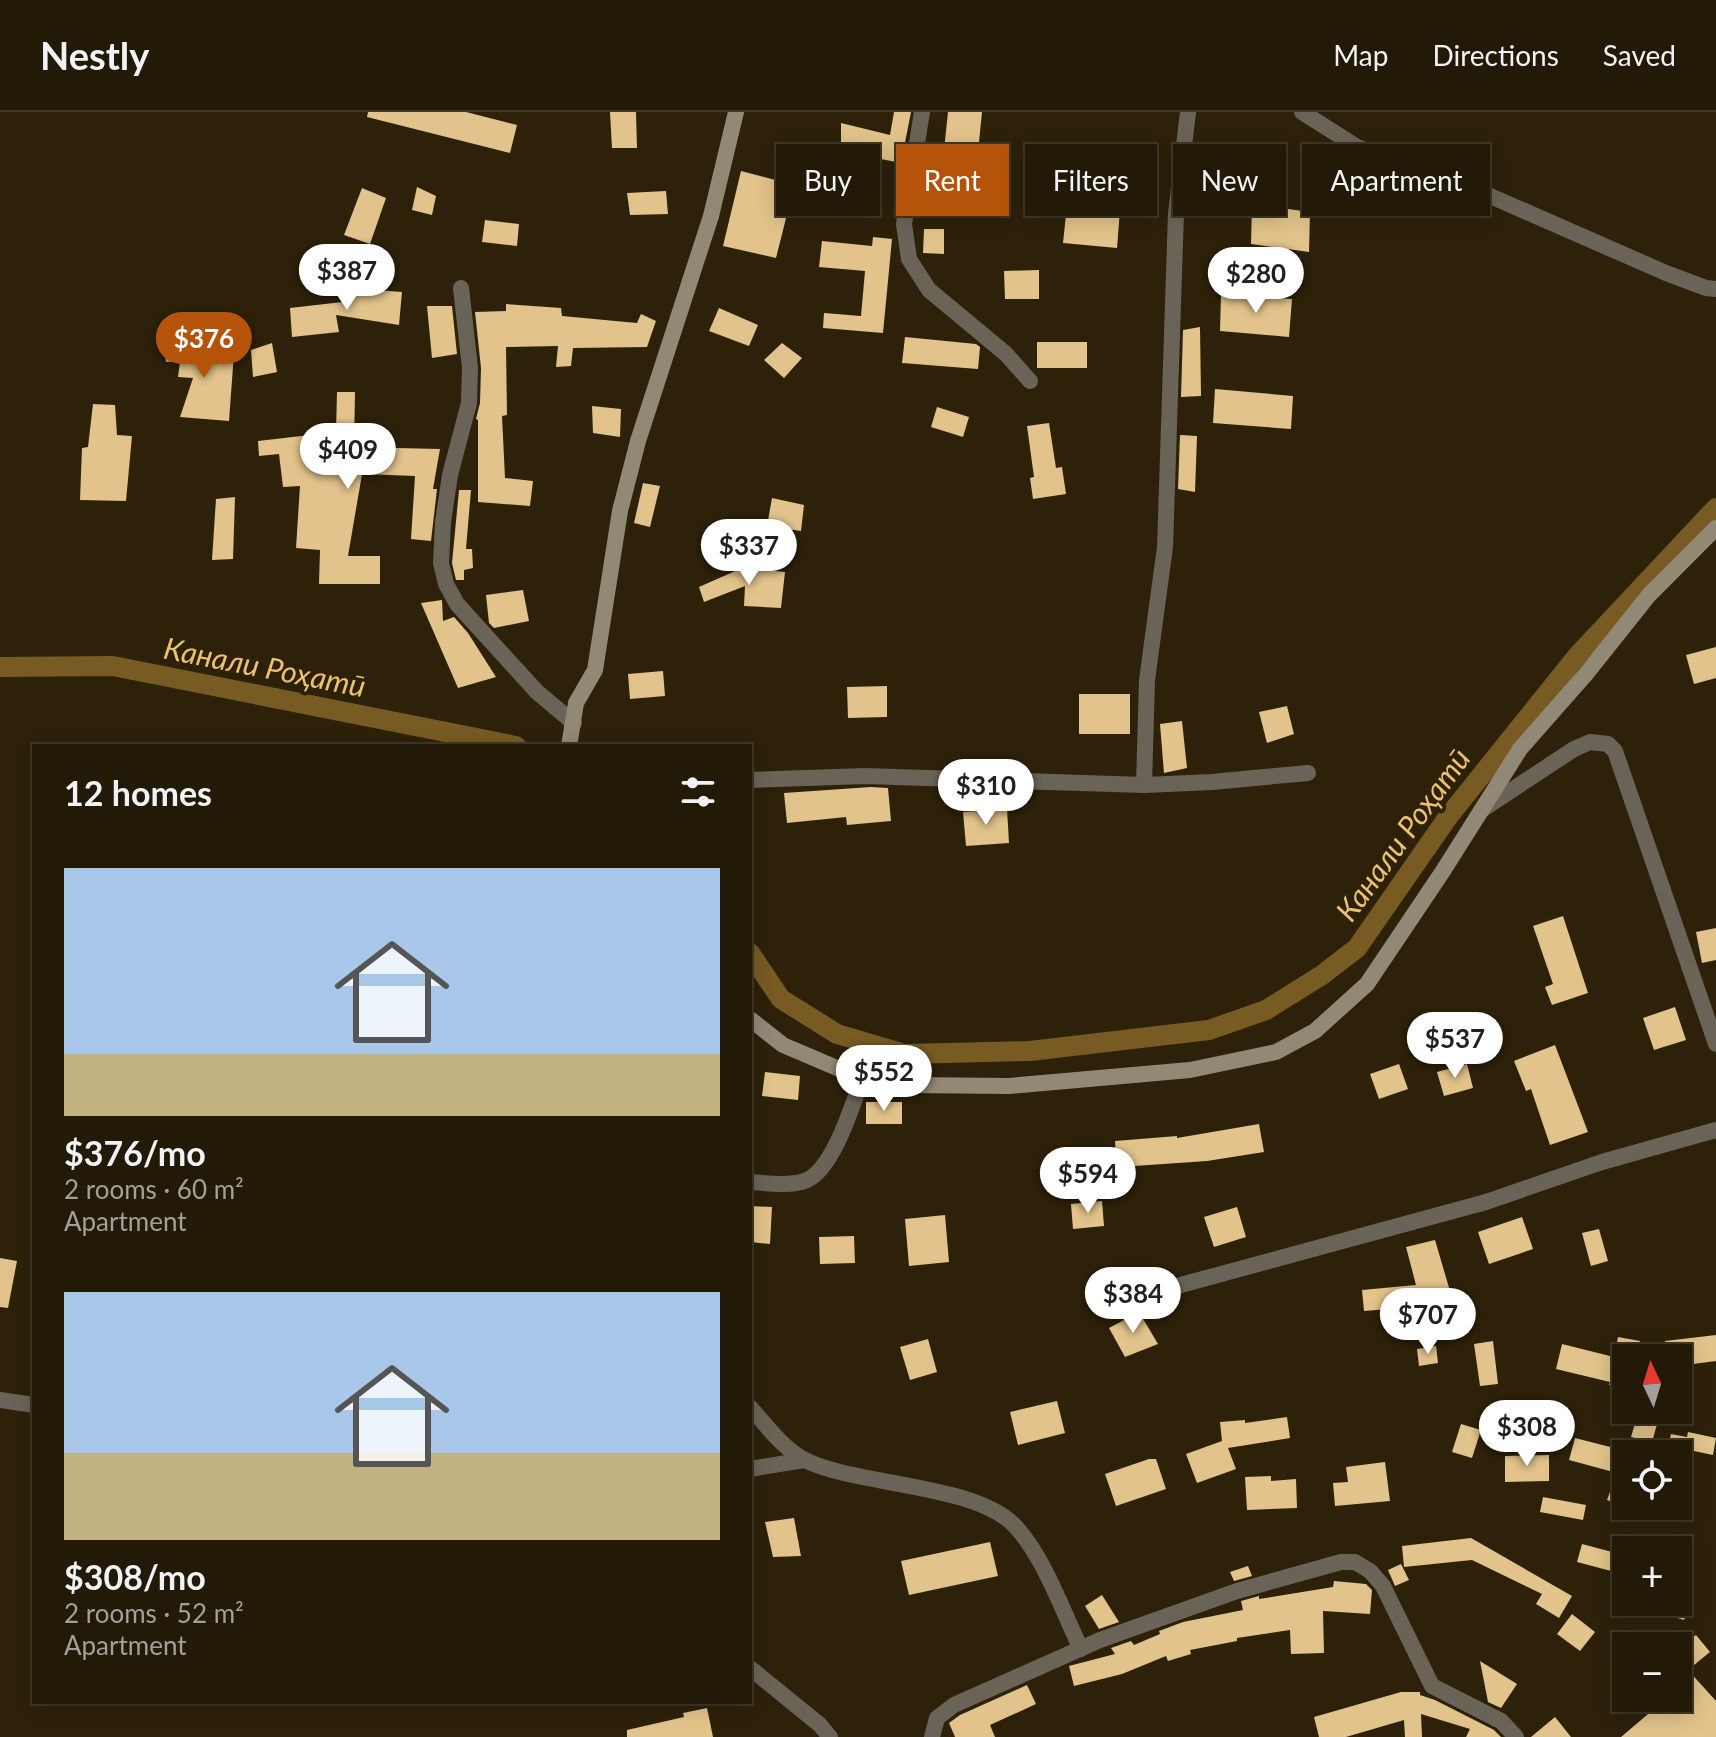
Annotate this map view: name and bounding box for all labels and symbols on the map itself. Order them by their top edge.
pin: $387 [300,244,394,312]
pin: $280 [1209,247,1303,315]
pin: $376 [157,312,251,380]
pin: $409 [301,423,395,491]
pin: $337 [702,519,796,587]
water label: Канали Роҳатӣ [161,629,369,703]
water label: Канали Роҳатӣ [1327,741,1477,927]
pin: $310 [939,759,1033,827]
pin: $537 [1408,1012,1502,1080]
pin: $552 [837,1045,931,1113]
pin: $594 [1041,1147,1135,1215]
pin: $384 [1086,1267,1180,1335]
pin: $707 [1381,1288,1475,1356]
north arrow [1612,1344,1692,1424]
pin: $308 [1480,1400,1574,1468]

